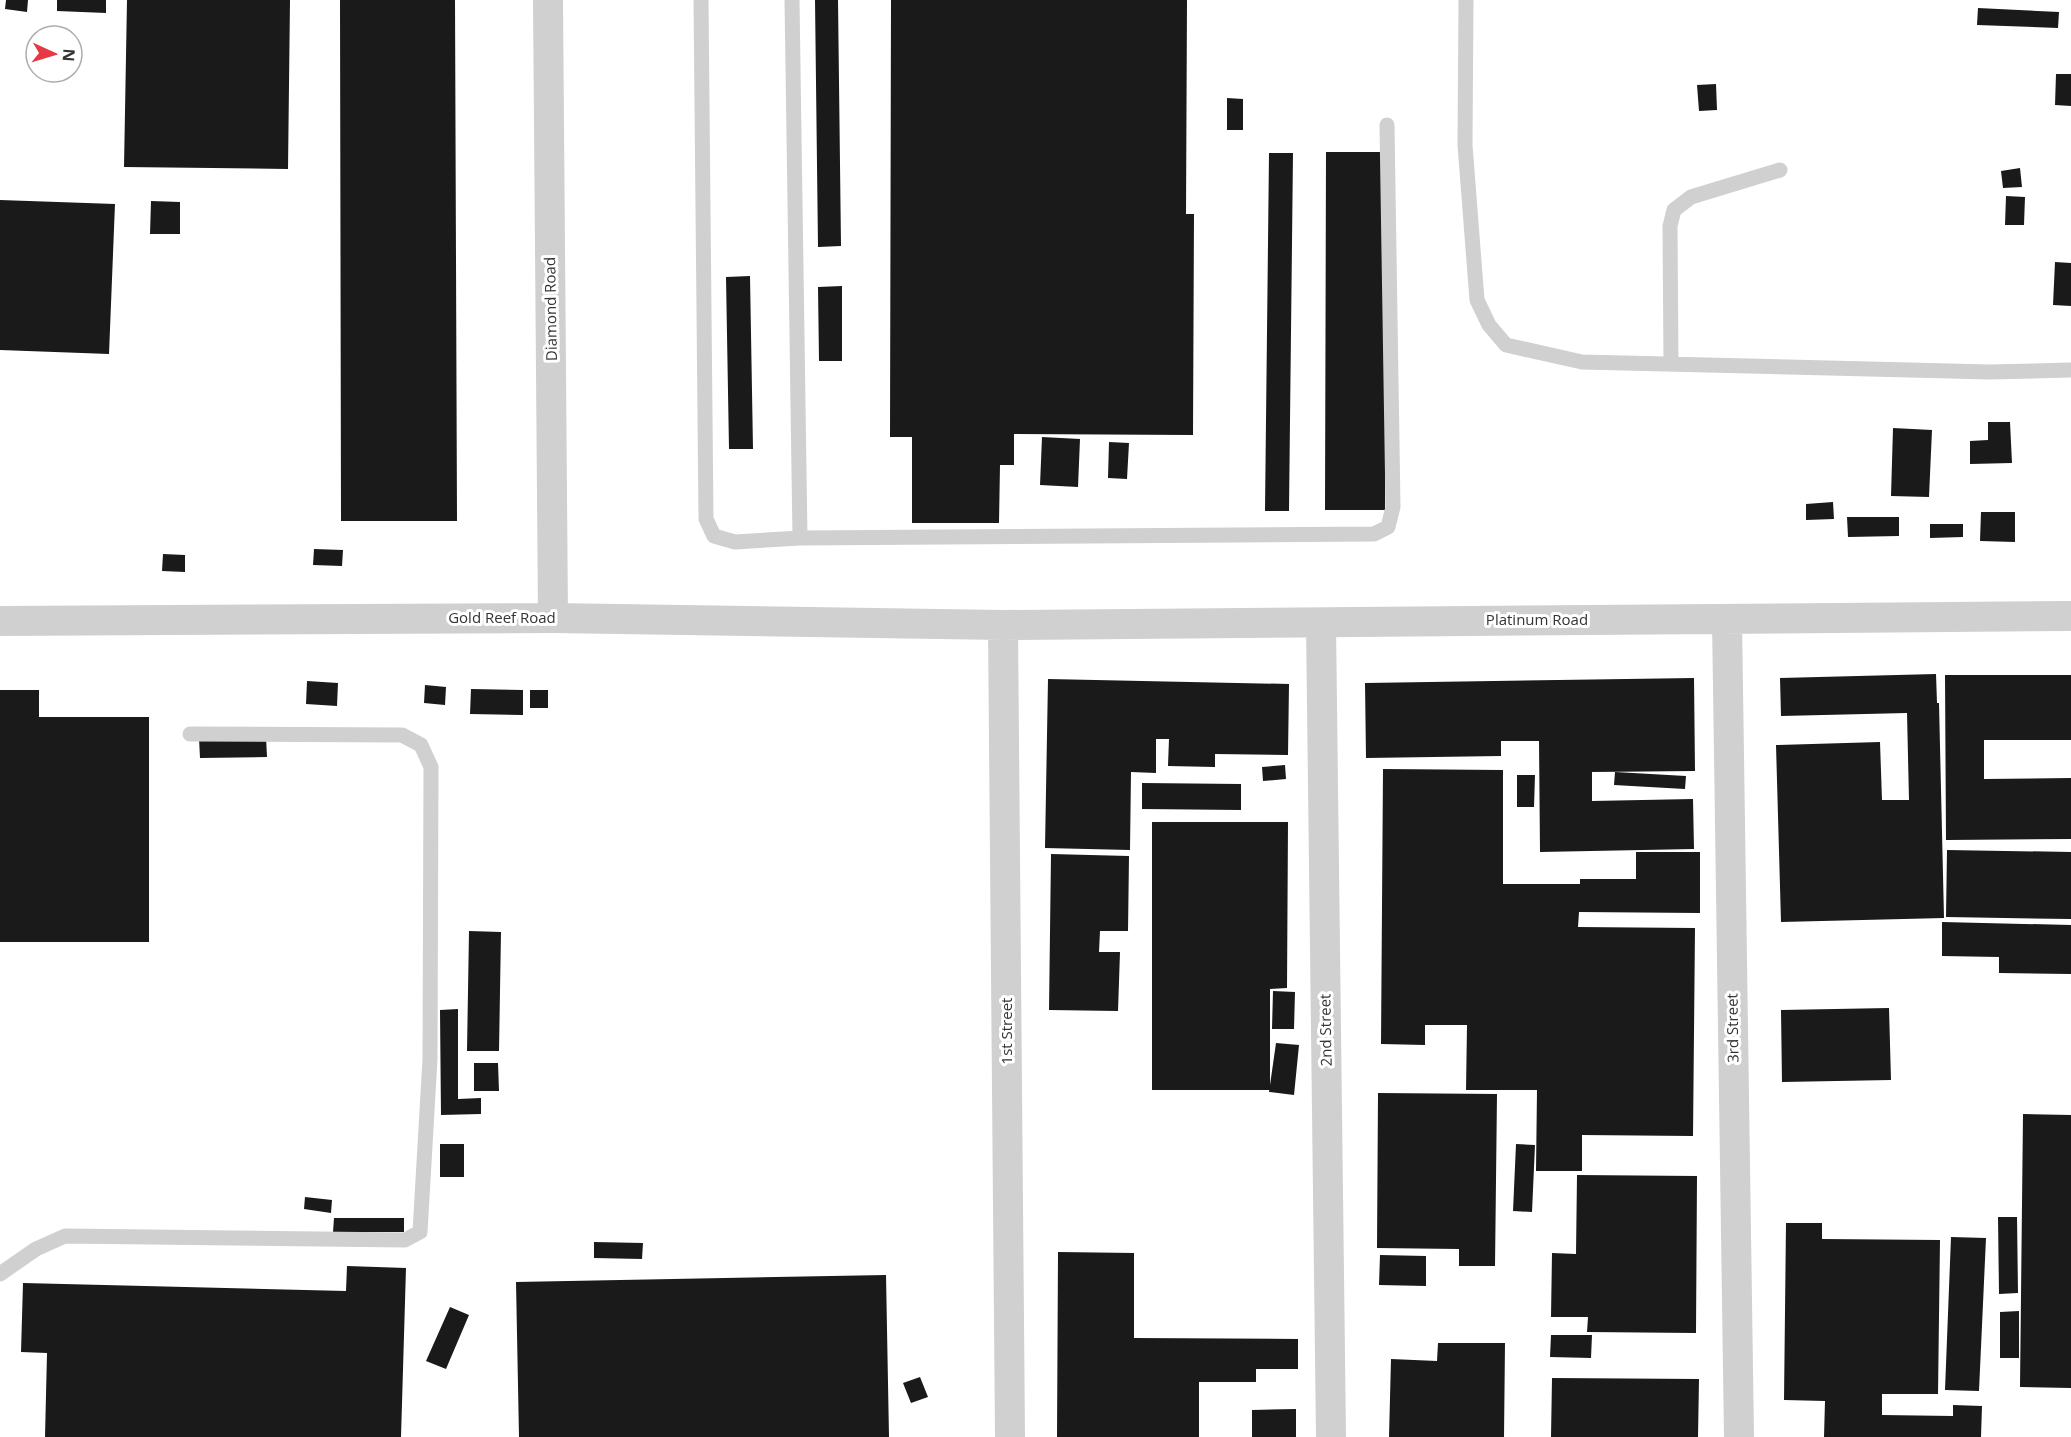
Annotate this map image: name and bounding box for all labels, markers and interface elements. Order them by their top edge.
north arrow [24,24,84,84]
text: N [58,48,80,62]
street label: Diamond Road [539,257,561,361]
street label: Gold Reef Road [448,607,556,627]
street label: Platinum Road [1486,609,1588,629]
street label: 2nd Street [1314,993,1336,1067]
street label: 3rd Street [1721,993,1743,1063]
street label: 1st Street [996,998,1016,1064]

